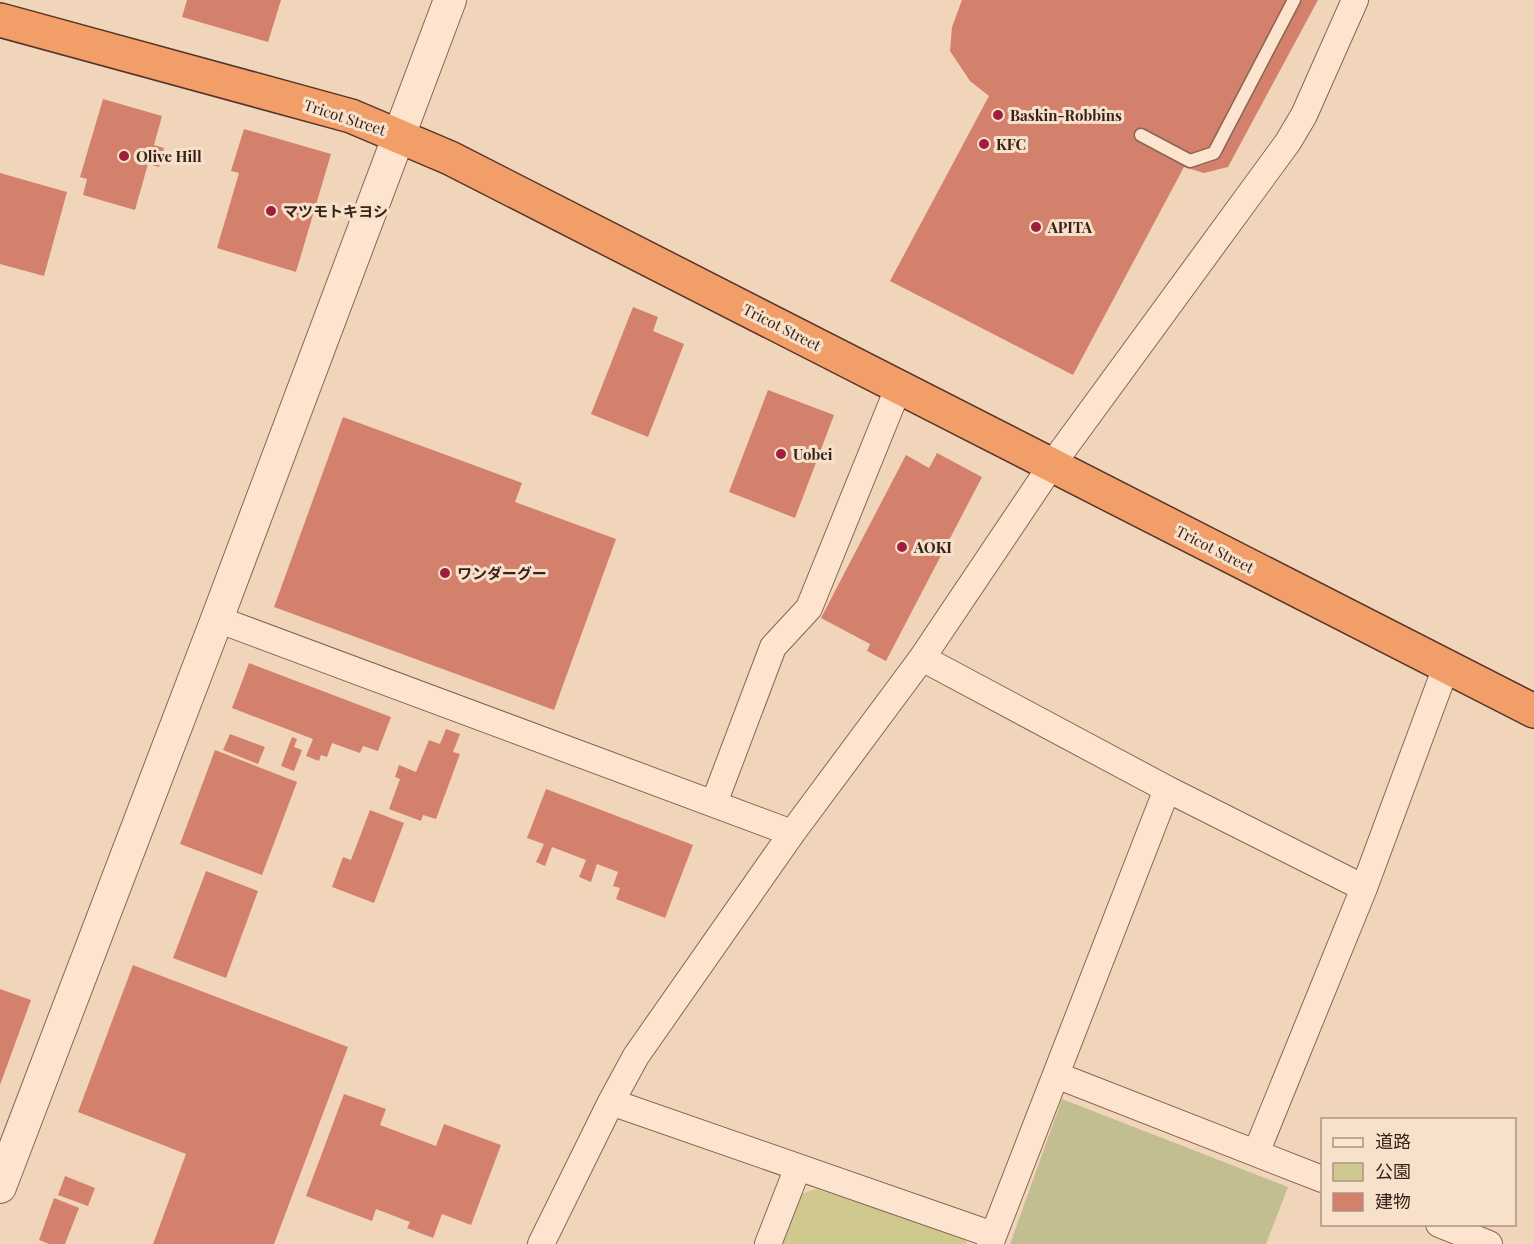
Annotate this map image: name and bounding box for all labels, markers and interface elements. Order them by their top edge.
street label: Tricot Street [302,94,389,140]
place label: Baskin-Robbins [1010,105,1122,125]
marker: Baskin-Robbins [991,108,1005,122]
place label: KFC [996,134,1026,154]
marker: KFC [977,137,991,151]
place label: Olive Hill [136,146,202,166]
marker: Olive Hill [117,149,131,163]
place label: マツモトキヨシ [283,201,388,221]
marker: マツモトキヨシ [264,204,278,218]
place label: APITA [1047,217,1093,237]
marker: APITA [1029,220,1043,234]
street label: Tricot Street [740,299,825,356]
place label: Uobei [793,444,833,464]
marker: Uobei [774,447,788,461]
street label: Tricot Street [1173,521,1258,578]
place label: AOKI [913,537,952,557]
marker: AOKI [895,540,909,554]
place label: ワンダーグー [457,563,547,583]
marker: ワンダーグー [438,566,452,580]
legend [1321,1118,1516,1226]
text: 道路 [1375,1129,1411,1153]
text: 公園 [1375,1159,1411,1183]
text: 建物 [1375,1189,1411,1213]

